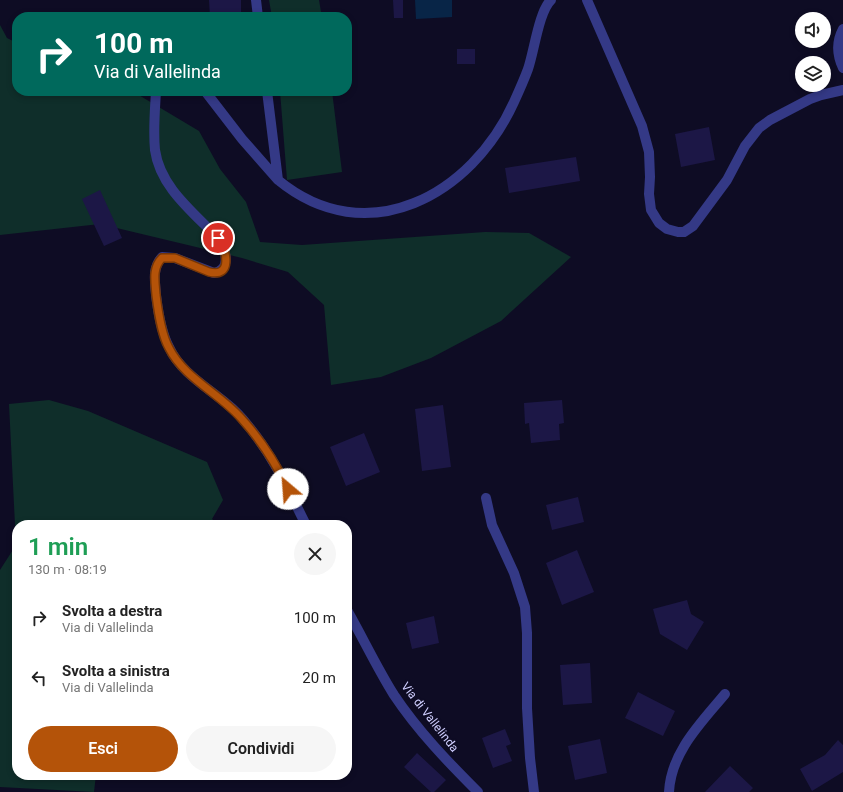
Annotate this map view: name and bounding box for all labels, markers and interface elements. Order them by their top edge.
map controls [795,12,831,92]
button: sound [795,12,831,48]
text: 100 m [94,27,173,60]
icon: right [28,28,80,80]
button: layers [795,56,831,92]
text: Via di Vallelinda [94,61,221,82]
pin [201,221,235,255]
icon: arrive [207,227,229,249]
position arrow [267,468,309,510]
text: 1 min [28,533,88,561]
button: close [294,533,336,575]
text: 130 m · 08:19 [28,562,107,577]
text: Svolta a destra [62,602,162,620]
icon: right [28,607,50,629]
text: 100 m [294,609,336,627]
text: Via di Vallelinda [62,620,154,635]
text: Svolta a sinistra [62,662,170,680]
icon: left [28,667,50,689]
text: 20 m [302,669,336,687]
street label: Via di Vallelinda [398,679,462,755]
text: Via di Vallelinda [62,680,154,695]
button: Esci [28,726,178,772]
button: Condividi [186,726,336,772]

